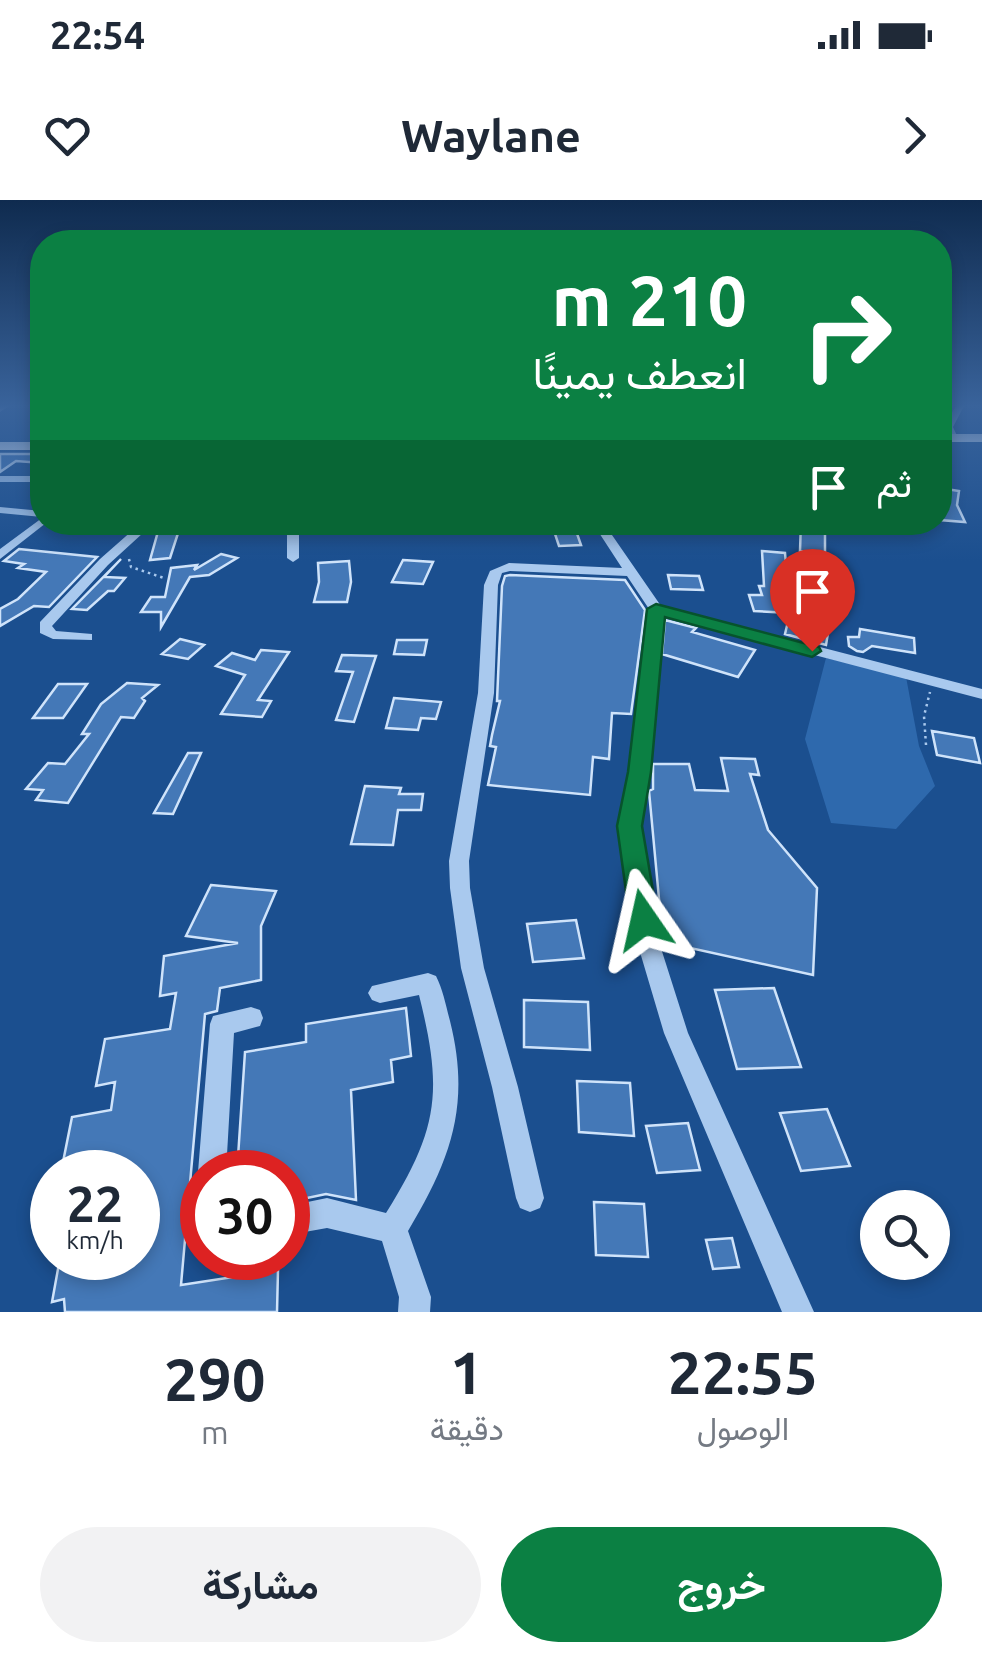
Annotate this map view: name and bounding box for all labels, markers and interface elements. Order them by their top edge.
text: 22:54 [50,14,145,56]
icon: heart [40,108,95,163]
icon: forward [887,108,942,163]
text: Waylane [401,110,581,161]
text: 210 m [552,261,747,339]
icon: right [782,270,912,400]
text: انعطف يمينًا [532,347,747,398]
icon: arrive [801,460,856,515]
text: ثم [876,462,912,504]
pin [770,549,855,652]
icon: arrive [785,564,840,619]
position arrow [592,868,696,972]
speed limit sign: 30 [180,1150,310,1280]
text: 22 [67,1175,123,1231]
map controls [860,1190,950,1280]
button: search [860,1190,950,1280]
text: km/h [66,1226,124,1254]
text: 1 [450,1338,484,1405]
text: 22:55 [668,1338,818,1405]
text: 290 [164,1345,266,1412]
text: دقيقة [430,1410,504,1446]
text: الوصول [697,1410,789,1446]
text: m [201,1414,229,1450]
button: مشاركة [40,1527,481,1642]
button: خروج [501,1527,942,1642]

